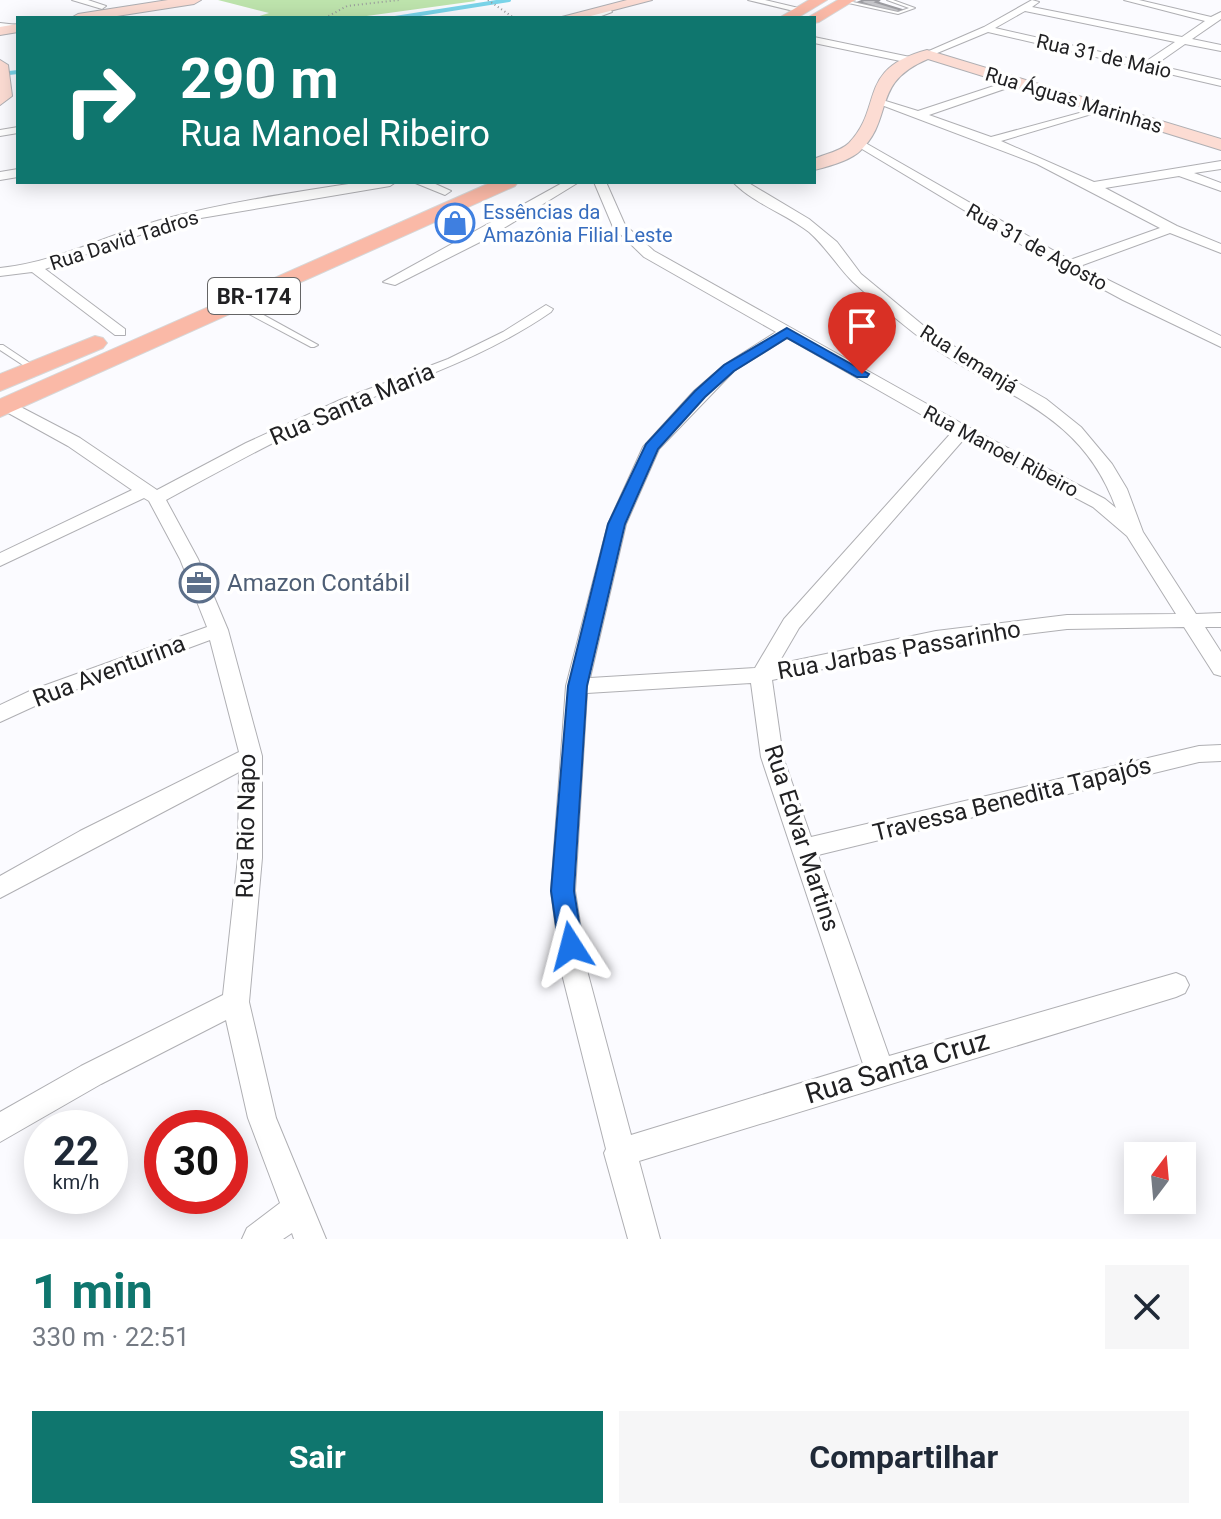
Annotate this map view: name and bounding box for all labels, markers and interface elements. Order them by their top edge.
street label: Rua 31 de Maio [1034,29,1174,83]
text: 290 m [180,46,339,112]
icon: right [48,48,152,152]
street label: Rua Águas Marinhas [983,62,1165,138]
text: Rua Manoel Ribeiro [180,113,490,155]
street label: Rua 31 de Agosto [962,198,1112,296]
place label: Essências da Amazônia Filial Leste [483,200,673,247]
shop icon: Essências da Amazônia Filial Leste [434,202,476,244]
street label: Rua David Tadros [47,205,201,275]
road number: BR-174 [208,278,300,314]
pin [828,292,896,374]
icon: arrive [840,304,884,348]
street label: Rua Iemanjá [916,320,1022,398]
street label: Rua Santa Maria [266,357,438,451]
street label: Rua Manoel Ribeiro [919,400,1083,502]
office icon: Amazon Contábil [178,562,220,604]
place label: Amazon Contábil [227,569,410,597]
street label: Rua Jarbas Passarinho [775,615,1023,685]
street label: Rua Aventurina [29,629,189,713]
street label: Rua Edvar Martins [759,741,845,935]
street label: Travessa Benedita Tapajós [870,751,1154,847]
street label: Rua Rio Napo [231,753,261,899]
position arrow [529,904,613,988]
street label: Rua Santa Cruz [801,1023,993,1111]
speed limit sign: 30 [144,1110,248,1214]
text: 22 [53,1128,99,1175]
north arrow [1124,1142,1196,1214]
map controls [1124,1142,1196,1214]
text: km/h [53,1170,99,1194]
text: 1 min [32,1263,153,1320]
button: close [1105,1265,1189,1349]
text: 330 m · 22:51 [32,1322,190,1352]
button: Sair [32,1411,603,1503]
button: Compartilhar [619,1411,1189,1503]

